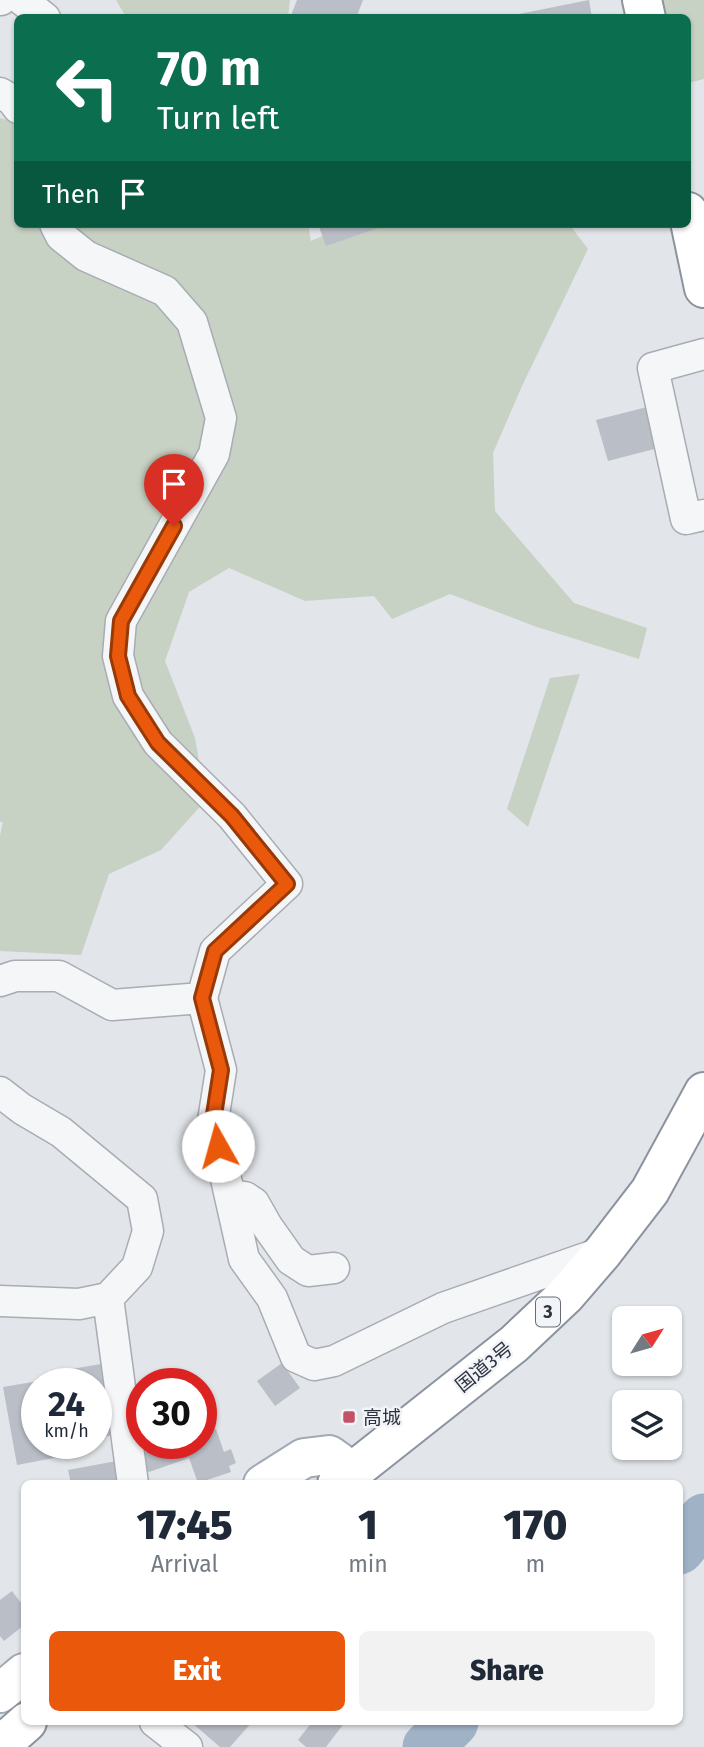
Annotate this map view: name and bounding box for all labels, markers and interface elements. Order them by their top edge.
text: 70 m [157,39,261,98]
icon: left [42,42,133,133]
text: Turn left [157,99,279,137]
icon: arrive [114,175,152,213]
text: Then [42,179,100,210]
pin [144,454,204,526]
icon: arrive [155,465,193,503]
position arrow [181,1109,255,1183]
road number: 3 [536,1297,560,1326]
north arrow [612,1306,682,1376]
map controls [612,1306,682,1460]
street label: 国道3号 [451,1337,517,1397]
speed limit sign: 30 [126,1368,217,1459]
text: 24 [48,1383,85,1425]
button: layers [612,1390,682,1460]
place label: 高城 [363,1406,401,1429]
marker: 高城 [341,1409,357,1425]
text: km/h [44,1420,89,1442]
text: 17:45 [136,1500,233,1550]
text: 1 [358,1500,378,1550]
text: 170 [503,1500,568,1550]
text: Arrival [151,1550,218,1578]
text: min [348,1550,388,1578]
text: m [526,1550,545,1578]
button: Exit [49,1631,345,1711]
button: Share [359,1631,655,1711]

